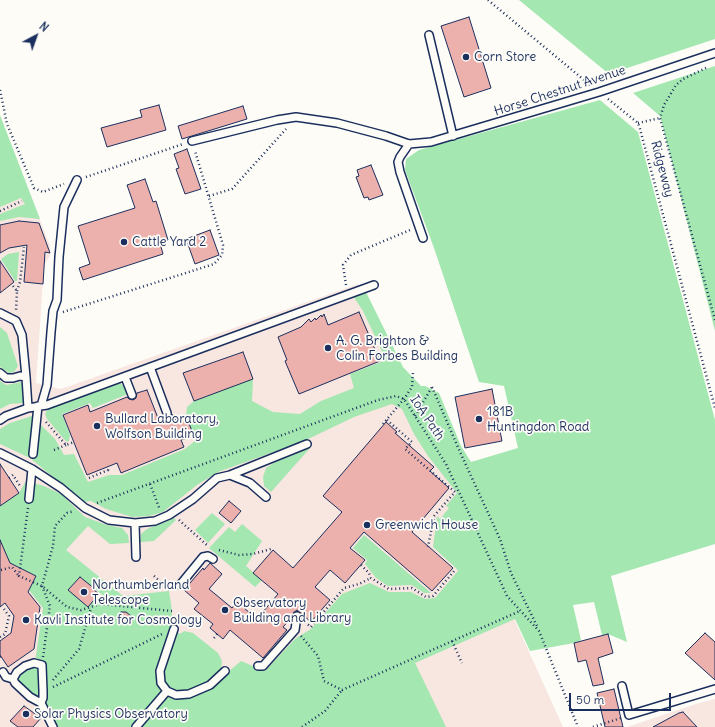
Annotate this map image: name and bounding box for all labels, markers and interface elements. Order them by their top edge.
north arrow [16,16,56,56]
text: N [36,19,51,35]
place label: Corn Store [474,49,536,65]
marker: Corn Store [461,52,471,62]
street label: Horse Chestnut Avenue [492,62,628,120]
street label: Ridgeway [647,139,677,199]
place label: Cattle Yard 2 [132,234,206,250]
marker: Cattle Yard 2 [119,237,129,247]
place label: A. G. Brighton & Colin Forbes Building [336,333,458,364]
marker: A. G. Brighton & Colin Forbes Building [323,343,333,353]
street label: IoA Path [406,393,448,443]
place label: 181B Huntingdon Road [487,404,589,435]
place label: Bullard Laboratory, Wolfson Building [105,411,219,442]
marker: 181B Huntingdon Road [474,414,484,424]
marker: Bullard Laboratory, Wolfson Building [92,421,102,431]
place label: Greenwich House [375,517,478,533]
marker: Greenwich House [362,520,372,530]
place label: Northumberland Telescope [92,577,189,608]
marker: Northumberland Telescope [79,587,89,597]
place label: Observatory Building and Library [233,595,351,626]
marker: Observatory Building and Library [220,605,230,615]
place label: Kavli Institute for Cosmology [34,612,202,628]
marker: Kavli Institute for Cosmology [21,615,31,625]
scale bar [571,685,673,711]
text: 50 m [576,692,604,707]
place label: Solar Physics Observatory [34,706,188,722]
marker: Solar Physics Observatory [21,709,31,719]

